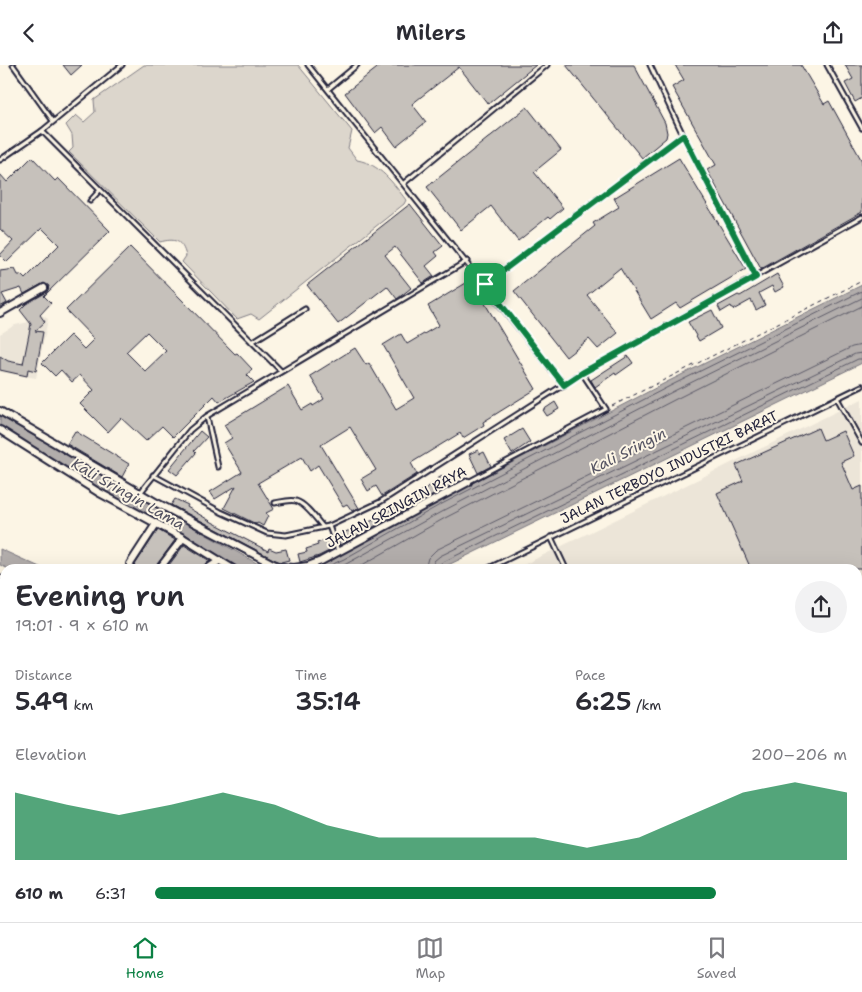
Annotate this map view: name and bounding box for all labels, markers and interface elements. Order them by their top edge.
text: Milers [396,18,466,47]
icon: back [15,19,43,47]
icon: share [819,19,847,47]
pin [464,263,506,305]
icon: arrive [471,270,499,298]
street label: JALAN TERBOYO INDUSTRI BARAT [557,406,781,528]
water label: Kali Sringin [586,423,670,479]
water label: Kali Sringin Lama [68,453,188,535]
street label: JALAN SRINGIN RAYA [322,462,470,552]
text: Evening run [15,577,185,615]
button: share [795,581,847,633]
text: 19:01 · 9 × 610 m [15,615,149,636]
text: Distance [15,666,72,684]
text: Time [295,666,327,684]
text: Pace [575,666,606,684]
text: 5.49 [15,684,69,718]
text: 35:14 [295,684,361,718]
text: 6:25 [575,684,631,718]
text: km [69,696,93,714]
text: /km [631,696,661,714]
text: Elevation [15,744,87,765]
text: 200–206 m [751,744,847,765]
text: 610 m [15,883,63,904]
text: 6:31 [95,883,126,904]
tab: Home [126,934,164,982]
tab: Map [415,934,445,982]
tab: Saved [697,934,736,982]

